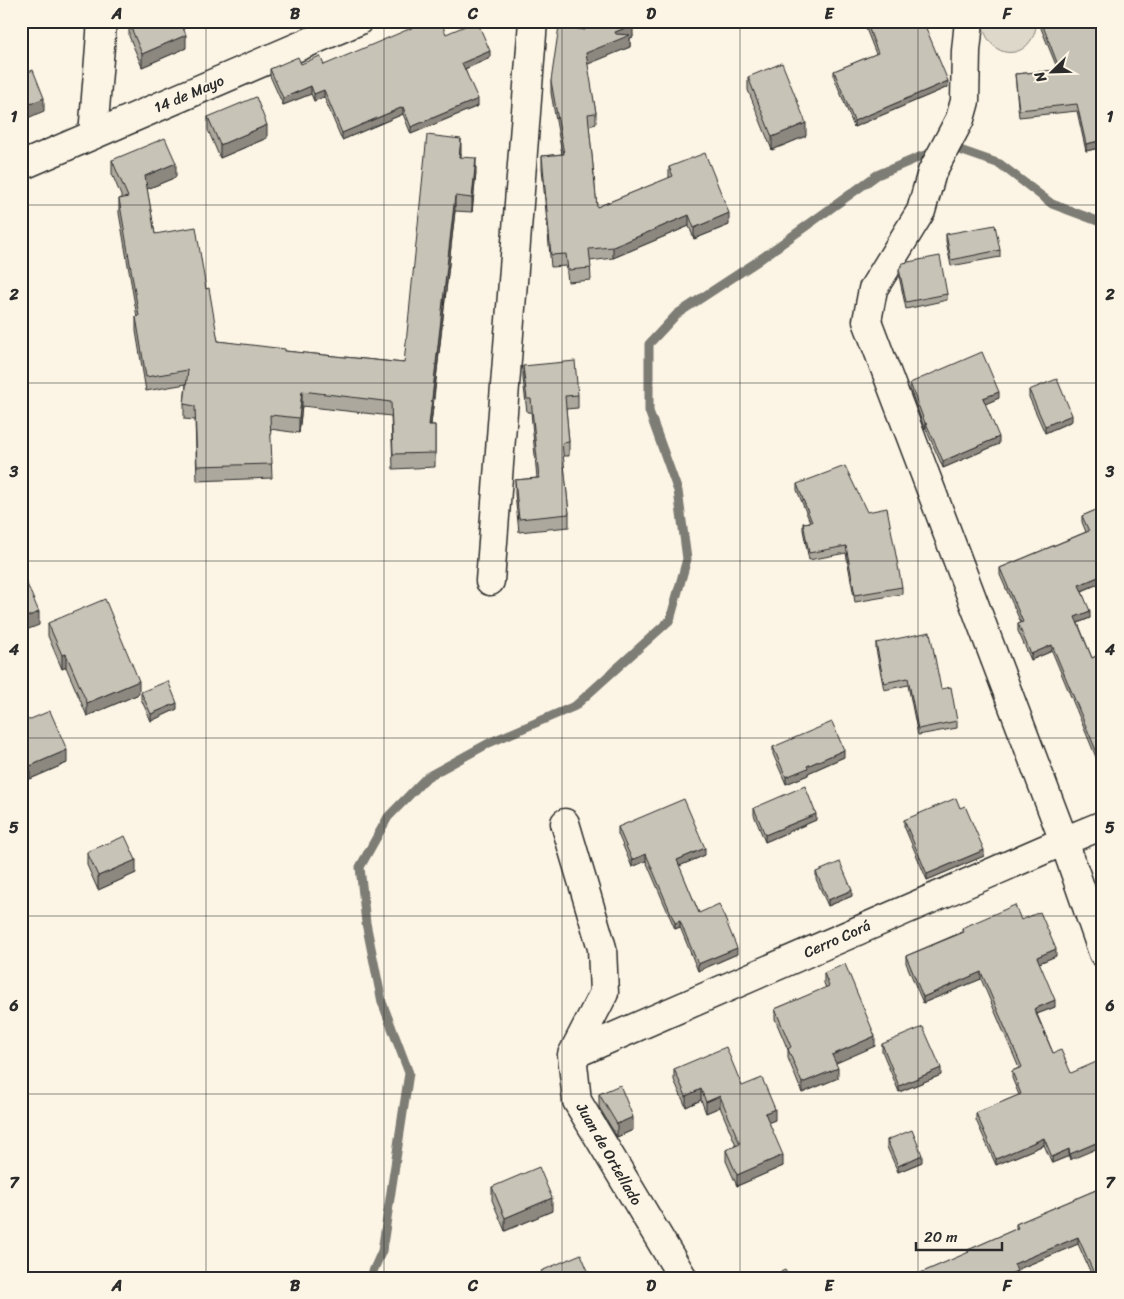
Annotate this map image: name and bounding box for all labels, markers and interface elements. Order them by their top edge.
text: A [111,0,122,28]
text: B [290,0,301,28]
text: C [467,0,479,28]
text: D [646,0,656,28]
text: E [825,0,835,28]
text: F [1002,0,1013,28]
north arrow [1026,48,1076,98]
street label: 14 de Mayo [150,67,229,120]
text: N [1027,67,1054,87]
text: 1 [11,102,18,131]
text: 1 [1107,102,1114,131]
text: 2 [8,280,19,309]
text: 2 [1104,280,1115,309]
text: 3 [9,457,19,486]
text: 3 [1105,457,1115,486]
text: 4 [8,635,19,664]
text: 4 [1104,635,1115,664]
text: 5 [9,813,19,842]
text: 5 [1105,813,1115,842]
street label: Cerro Corá [799,912,875,965]
text: 6 [8,991,19,1020]
text: 6 [1104,991,1115,1020]
street label: Juan de Ortellado [568,1097,649,1211]
text: 7 [9,1168,20,1197]
text: 7 [1105,1168,1116,1197]
scale bar [916,1219,1003,1251]
text: 20 m [924,1224,958,1250]
text: A [111,1271,122,1299]
text: B [290,1271,301,1299]
text: C [467,1271,479,1299]
text: D [646,1271,656,1299]
text: E [825,1271,835,1299]
text: F [1002,1271,1013,1299]

